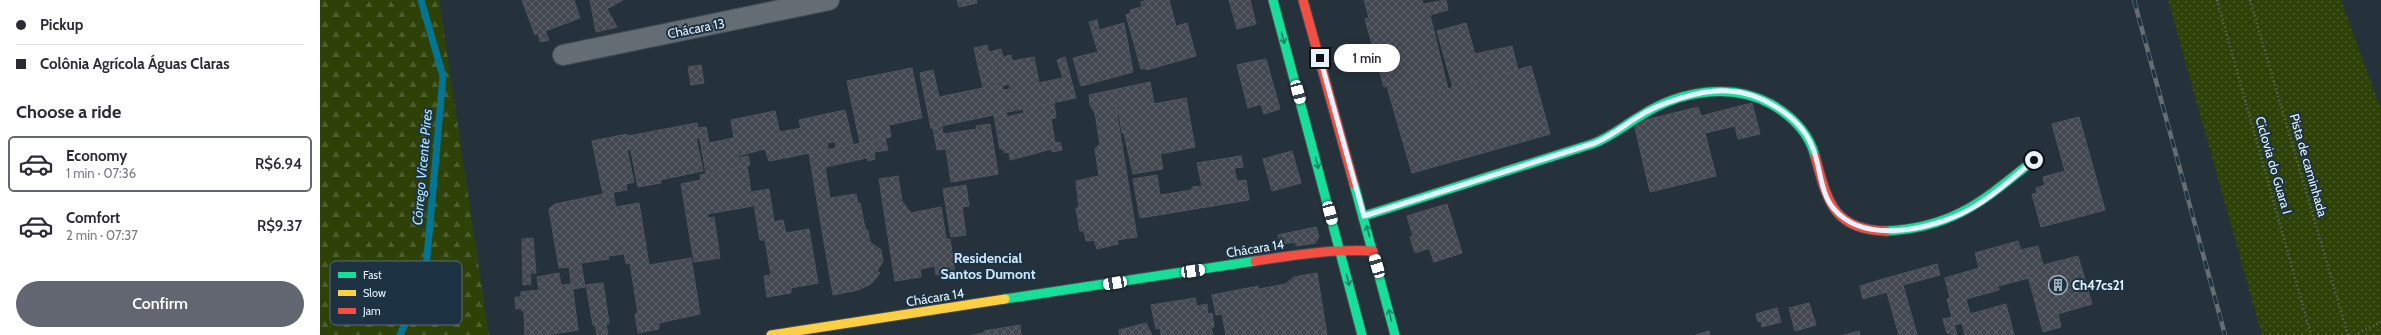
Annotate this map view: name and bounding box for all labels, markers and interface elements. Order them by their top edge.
street label: Chácara 13 [666,15,726,41]
text: Pickup [40,16,83,34]
one-way arrow [1280,31,1288,44]
callout: 1 min [1334,44,1400,72]
route end [1311,49,1329,67]
text: 1 min [1352,50,1382,66]
text: Colônia Agrícola Águas Claras [40,55,230,73]
car [1289,79,1307,105]
text: Choose a ride [16,101,121,123]
water label: Córrego Vicente Pires [408,107,436,226]
street label: Pista de caminhada [2287,112,2332,219]
street label: Ciclovia do Guara I [2252,114,2296,216]
icon: car [18,146,54,182]
text: Economy [66,147,127,165]
route start [2025,151,2043,169]
text: R$6.94 [255,155,302,173]
one-way arrow [1314,157,1321,170]
text: 1 min · 07:36 [66,165,136,181]
car [1321,200,1339,226]
icon: car [18,208,54,244]
text: Comfort [66,209,120,227]
text: R$9.37 [257,217,302,235]
one-way arrow [1364,225,1371,238]
text: 2 min · 07:37 [66,227,138,243]
street label: Chácara 14 [1225,235,1286,260]
district label: Residencial Santos Dumont [941,249,1036,283]
car [1368,253,1386,279]
legend [330,261,462,325]
car [1180,263,1206,279]
text: Fast [363,268,382,282]
one-way arrow [1344,273,1352,286]
building icon: Ch47cs21 [2047,274,2069,296]
car [1102,275,1128,291]
place label: Ch47cs21 [2072,277,2124,293]
button: Confirm [16,281,304,327]
street label: Chácara 14 [905,284,966,309]
text: Slow [363,286,386,300]
text: Jam [362,304,381,318]
one-way arrow [1386,309,1394,322]

